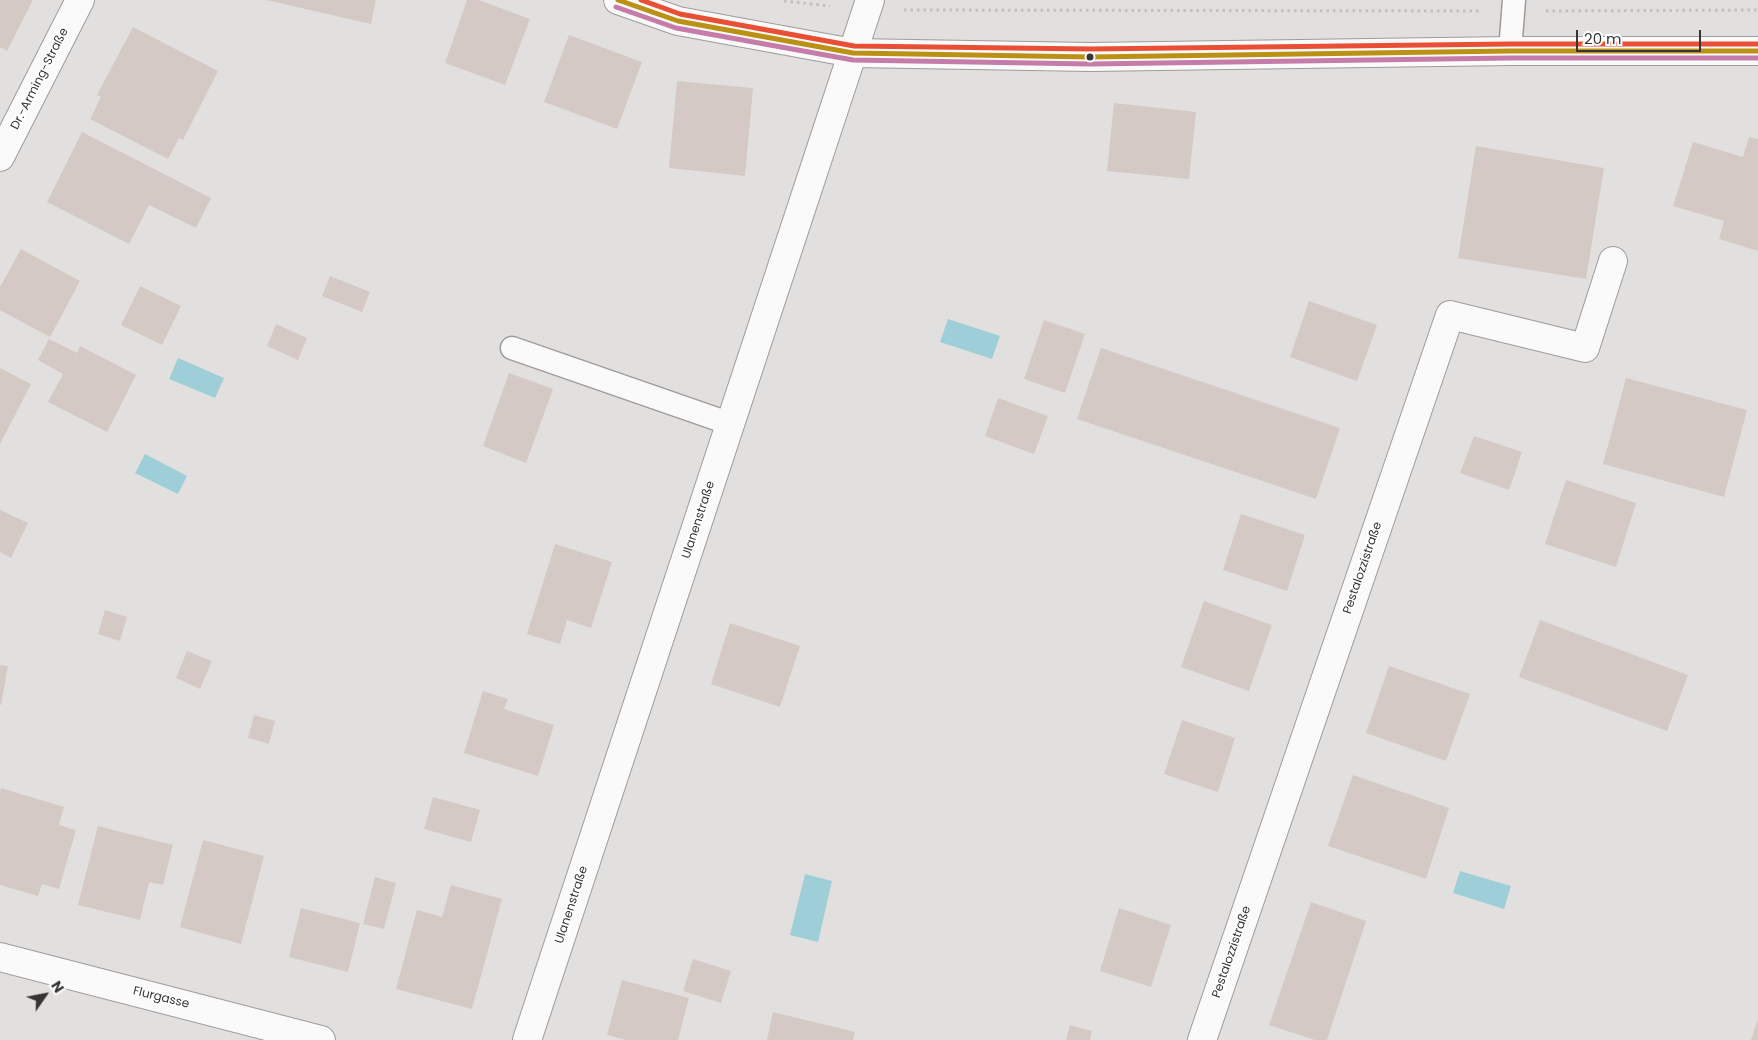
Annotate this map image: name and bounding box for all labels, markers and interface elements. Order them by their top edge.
scale bar [1578,20,1703,52]
street label: Dr.-Arming-Straße [8,26,72,132]
text: 20 m [1584,28,1622,49]
unlabelled marker [1085,52,1095,62]
street label: Ulanenstraße [680,479,718,561]
street label: Pestalozzistraße [1340,520,1386,616]
street label: Ulanenstraße [553,864,591,946]
street label: Pestalozzistraße [1209,904,1255,1000]
north arrow [20,970,70,1020]
text: N [46,977,69,997]
street label: Flurgasse [131,984,191,1012]

